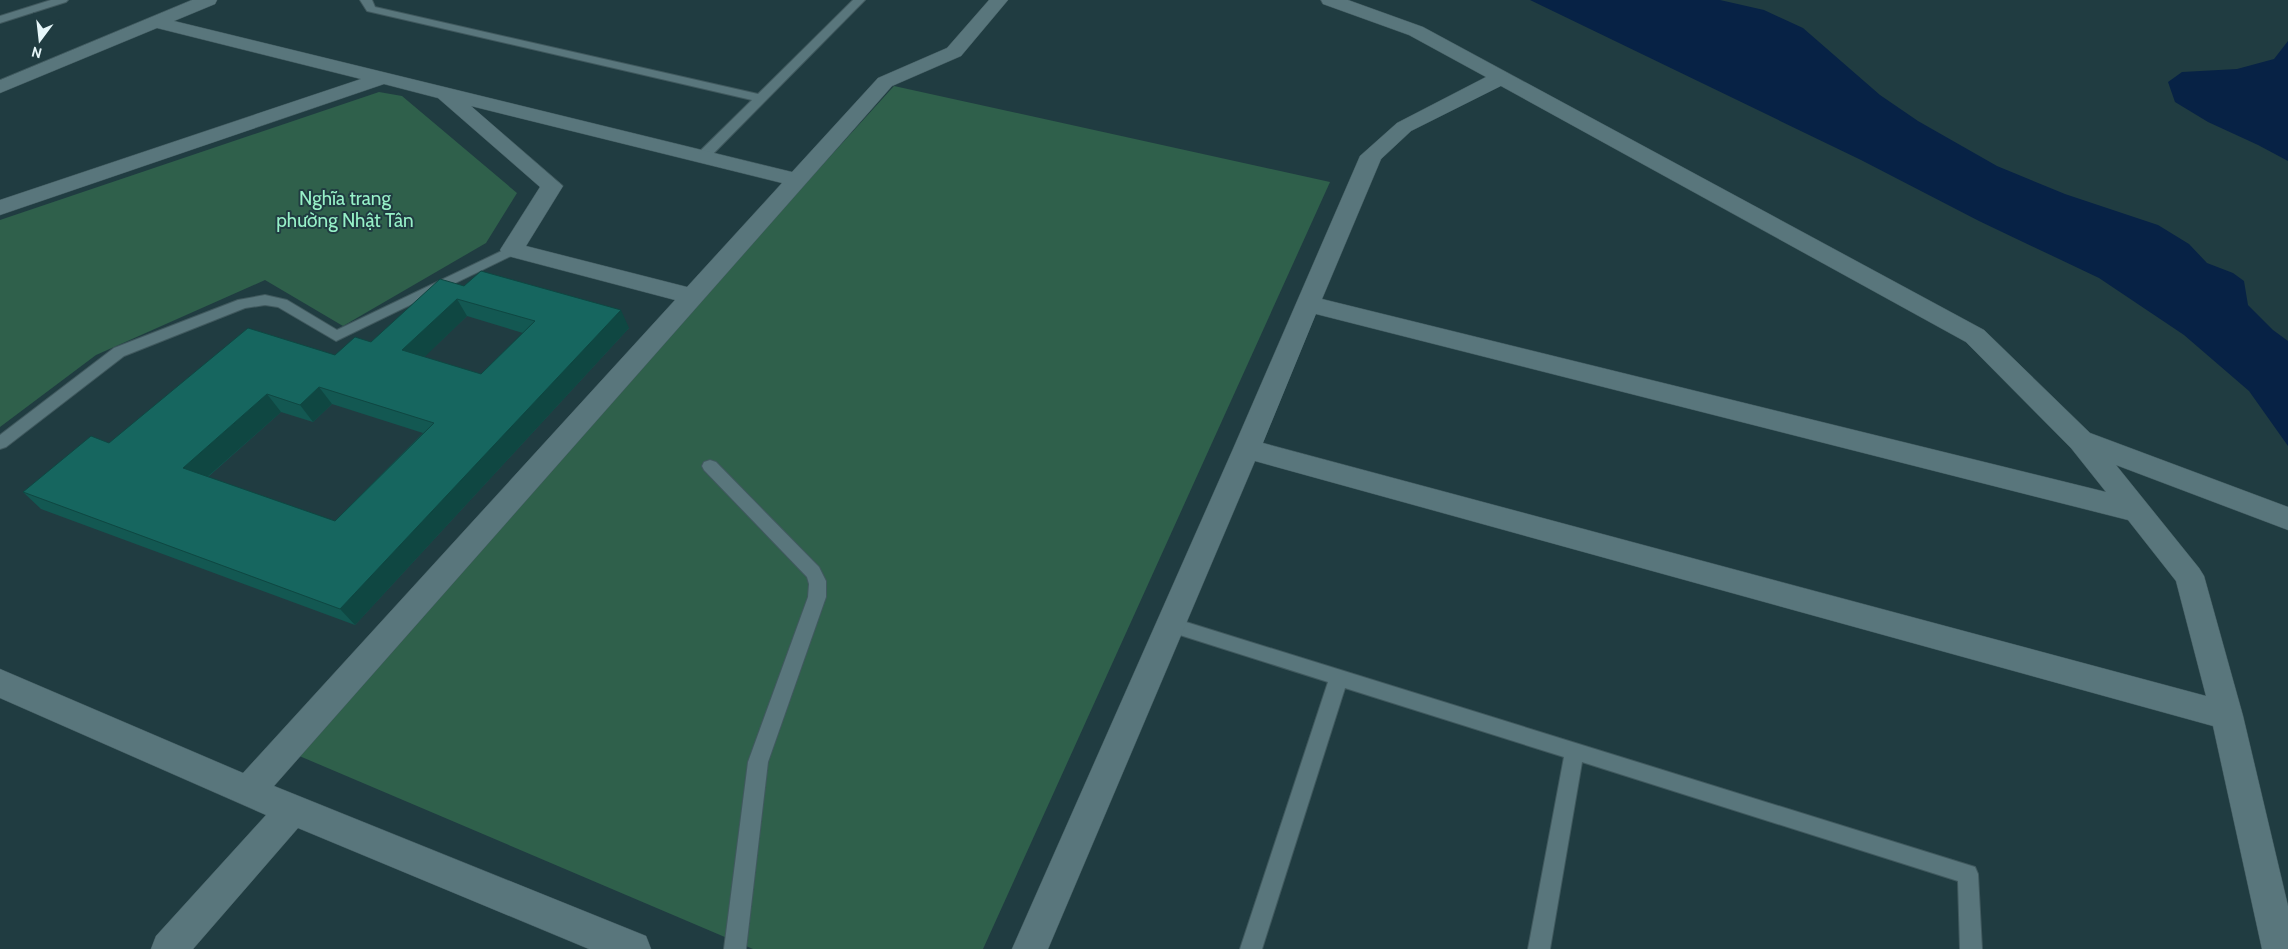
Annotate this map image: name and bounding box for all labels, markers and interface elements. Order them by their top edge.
north arrow [15,15,65,65]
text: N [30,43,44,63]
park label: Nghĩa trang phường Nhật Tân [276,187,414,232]

